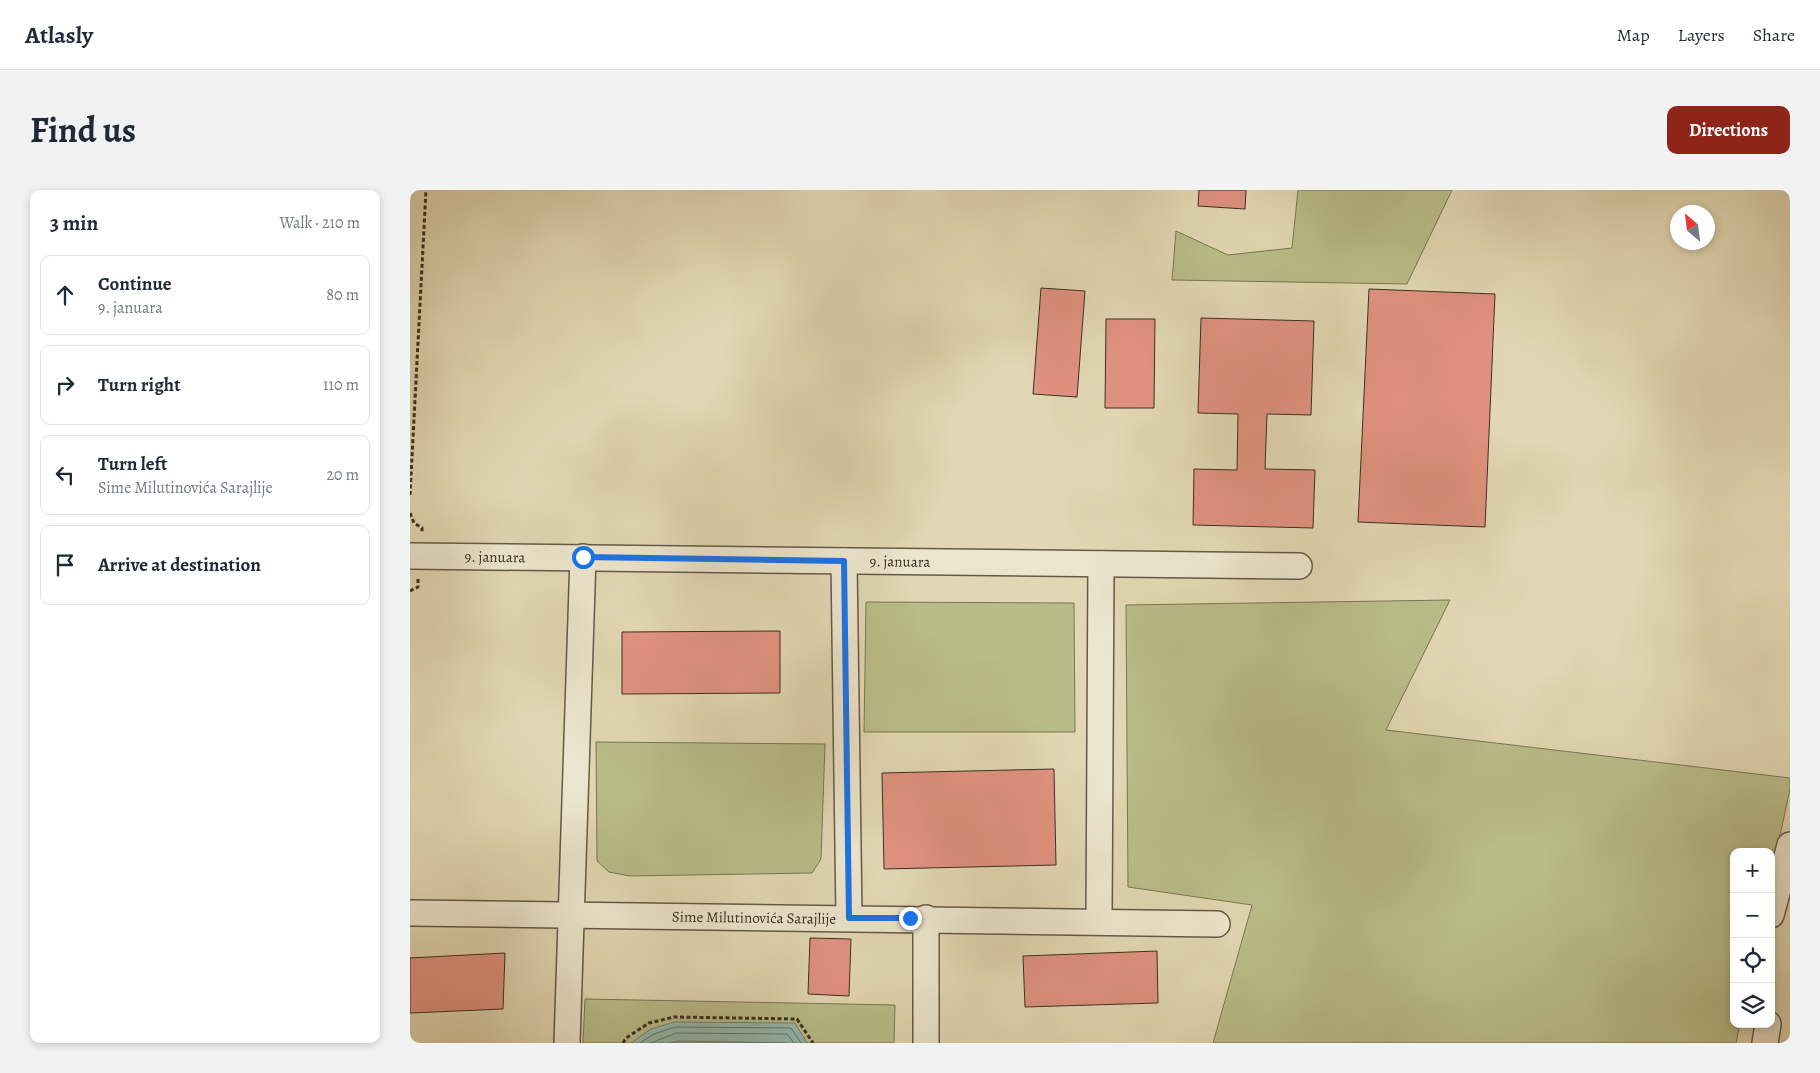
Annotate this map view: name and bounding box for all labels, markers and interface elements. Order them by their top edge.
text: Atlasly [25,19,93,51]
text: Map [1617,23,1650,47]
text: Layers [1678,23,1725,47]
text: Share [1753,23,1795,47]
text: Find us [30,106,136,154]
button: Directions [1667,106,1790,154]
north arrow [1670,205,1715,250]
text: 3 min [50,209,98,237]
text: Walk · 210 m [279,212,360,234]
text: Continue [98,271,172,297]
icon: ahead [51,281,79,309]
text: 80 m [326,284,359,306]
text: 9. januara [98,297,163,319]
icon: right [51,371,79,399]
text: Turn right [98,372,180,398]
text: 110 m [323,374,359,396]
text: Turn left [98,451,167,477]
icon: left [51,461,79,489]
text: 20 m [326,464,359,486]
text: Sime Milutinovića Sarajlije [98,477,273,499]
route start [572,546,595,569]
street label: 9. januara [464,547,526,567]
icon: arrive [51,551,79,579]
street label: 9. januara [869,551,930,572]
text: Arrive at destination [98,552,261,578]
map controls [1730,848,1775,1028]
button: + [1730,848,1775,893]
button: − [1730,893,1775,938]
street label: Sime Milutinovića Sarajlije [672,907,836,929]
route end [899,907,922,930]
button: locate [1730,938,1775,983]
button: layers [1730,983,1775,1028]

